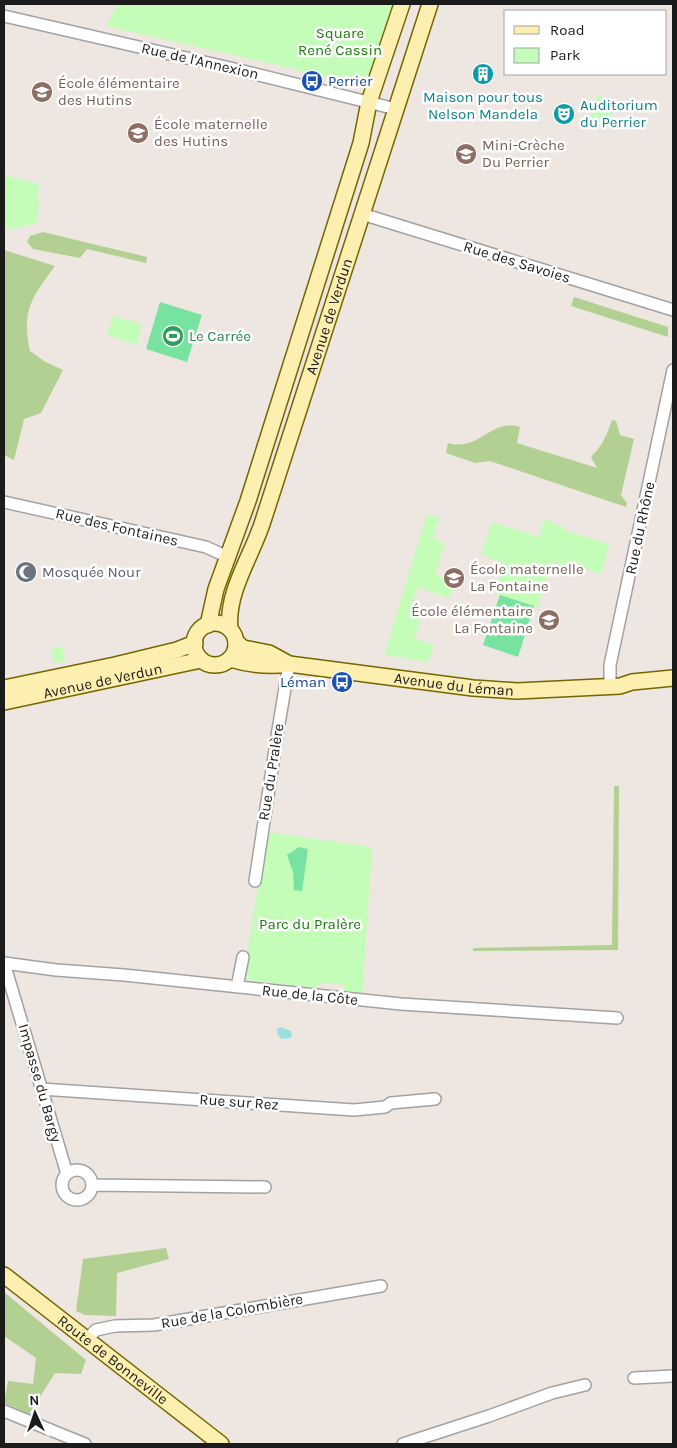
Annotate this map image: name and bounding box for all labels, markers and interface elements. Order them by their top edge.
legend [504,10,667,75]
text: Road [550,21,585,39]
park label: Square René Cassin [298,24,382,59]
street label: Rue de l'Annexion [140,39,260,83]
text: Park [550,46,580,64]
building icon: Maison pour tous Nelson Mandela [471,62,495,86]
bus stop icon: Perrier [300,69,324,93]
place label: Perrier [328,72,373,90]
place label: École élémentaire des Hutins [58,74,180,109]
school or university icon: École élémentaire des Hutins [30,80,54,104]
place label: Maison pour tous Nelson Mandela [423,88,543,123]
place label: Auditorium du Perrier [580,96,658,131]
theatre icon: Auditorium du Perrier [552,102,576,126]
place label: École maternelle des Hutins [154,115,268,150]
school or university icon: École maternelle des Hutins [126,121,150,145]
place label: Mini-Crèche Du Perrier [482,136,565,171]
school or university icon: Mini-Crèche Du Perrier [454,142,478,166]
street label: Rue des Savoies [461,237,573,287]
street label: Avenue de Verdun [302,256,356,377]
sports icon: Le Carrée [161,324,185,348]
place label: Le Carrée [189,327,251,345]
street label: Rue du Rhône [621,480,659,576]
street label: Rue des Fontaines [54,504,180,550]
mosque icon: Mosquée Nour [14,560,38,584]
place label: École maternelle La Fontaine [470,560,584,595]
place label: Mosquée Nour [42,563,141,581]
school or university icon: École maternelle La Fontaine [442,566,466,590]
place label: École élémentaire La Fontaine [411,602,533,637]
school or university icon: École élémentaire La Fontaine [537,608,561,632]
street label: Avenue de Verdun [42,659,164,702]
street label: Avenue du Léman [393,669,515,700]
bus stop icon: Léman [330,670,354,694]
place label: Léman [280,673,326,691]
street label: Rue du Pralère [254,722,288,822]
park label: Parc du Pralère [259,915,361,933]
street label: Rue de la Côte [261,981,359,1009]
street label: Impasse du Bargy [14,1022,66,1144]
street label: Rue sur Rez [199,1090,279,1114]
street label: Rue de la Colombière [160,1290,304,1332]
street label: Route de Bonneville [54,1311,172,1408]
north arrow [10,1388,60,1438]
text: N [29,1392,40,1409]

